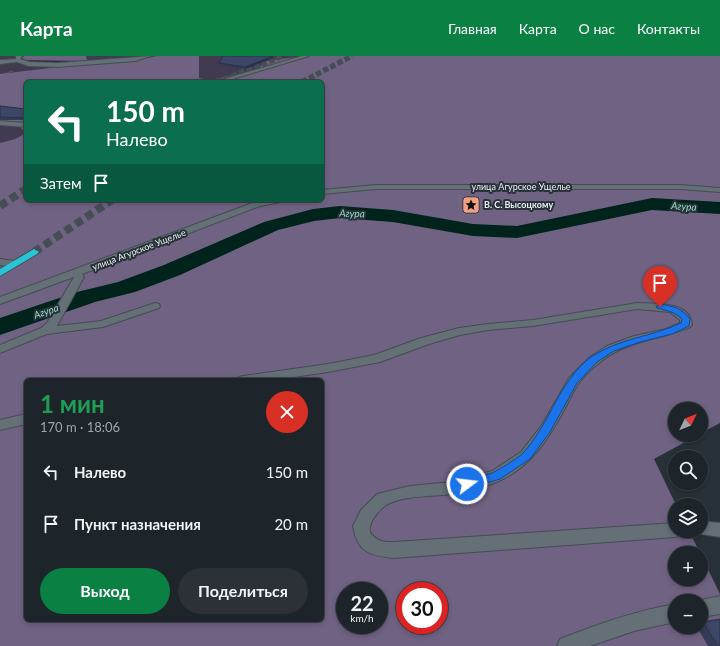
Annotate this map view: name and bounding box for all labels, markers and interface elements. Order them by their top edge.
text: Карта [20,17,73,40]
text: Главная [448,20,497,37]
text: Карта [519,20,557,37]
text: О нас [579,20,615,37]
text: Контакты [637,20,700,37]
text: 150 m [106,94,185,128]
icon: left [40,96,92,148]
text: Налево [106,128,168,150]
icon: arrive [90,172,112,194]
text: Затем [40,174,82,192]
street label: улица Агурское Ущелье [471,181,571,192]
place icon: В. С. Высоцкому [461,195,481,215]
place label: В. С. Высоцкому [484,199,553,210]
water label: Агура [670,199,697,213]
water label: Агура [338,207,365,219]
street label: улица Агурское Ущелье [91,227,187,272]
pin [643,266,677,307]
icon: arrive [649,272,671,294]
water label: Агура [31,301,60,321]
text: 1 мин [40,389,105,418]
button: close [266,391,308,433]
north arrow [668,402,708,442]
map controls [668,402,708,634]
text: 170 m · 18:06 [40,419,120,435]
button: search [668,450,708,490]
icon: left [40,461,62,483]
text: Налево [74,463,126,481]
text: 150 m [266,463,308,481]
position arrow [446,463,488,505]
button: layers [668,498,708,538]
icon: arrive [40,513,62,535]
text: Пункт назначения [74,515,201,533]
text: 20 m [274,515,308,533]
button: + [668,546,708,586]
button: Выход [40,568,170,614]
button: Поделиться [178,568,308,614]
speed limit sign: 30 [396,582,448,634]
text: 22 [350,591,374,615]
button: − [668,594,708,634]
text: km/h [350,612,374,624]

